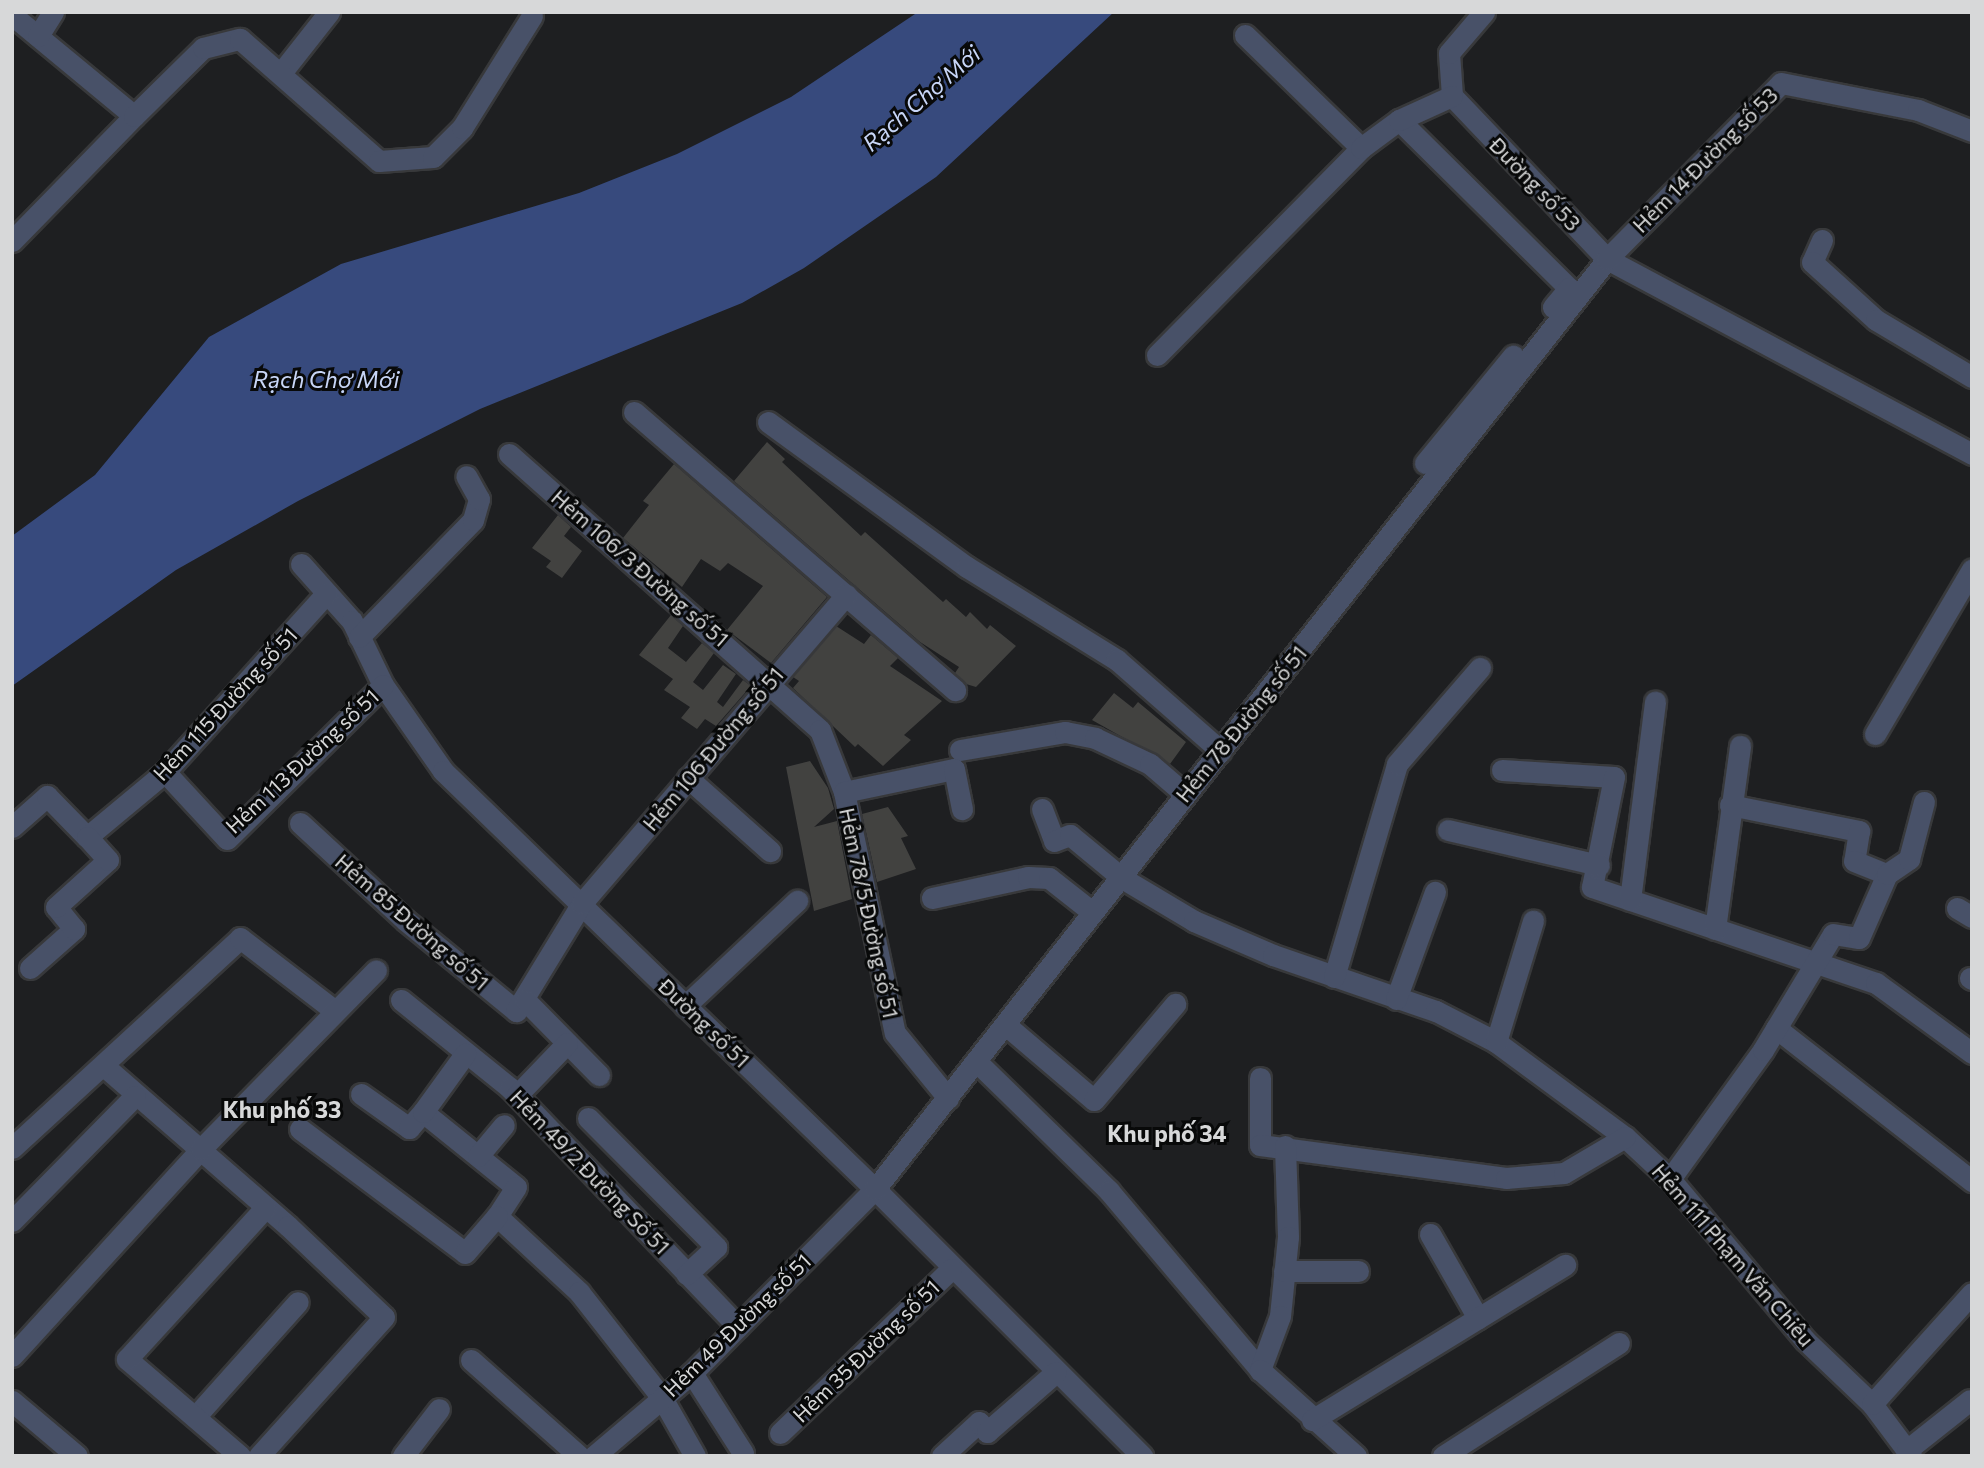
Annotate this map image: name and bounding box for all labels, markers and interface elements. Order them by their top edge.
water label: Rạch Chợ Mới [857,39,985,157]
street label: Hẻm 14 Đường số 53 [1627,82,1783,238]
street label: Đường số 53 [1484,132,1586,236]
water label: Rạch Chợ Mới [253,365,399,393]
street label: Hẻm 106/3 Đường số 51 [546,484,734,652]
street label: Hẻm 115 Đường số 51 [148,622,302,786]
street label: Hẻm 78 Đường số 51 [1170,641,1312,807]
street label: Hẻm 106 Đường số 51 [637,662,789,836]
street label: Hẻm 113 Đường số 51 [220,684,384,838]
street label: Hẻm 78/5 Đường số 51 [834,805,904,1021]
street label: Hẻm 85 Đường số 51 [330,849,494,995]
street label: Đường số 51 [653,973,755,1073]
street label: Hẻm 49/2 Đường Số 51 [505,1085,675,1259]
district label: Khu phố 33 [223,1095,341,1123]
district label: Khu phố 34 [1107,1119,1227,1147]
street label: Hẻm 111 Phạm Văn Chiêu [1647,1159,1819,1351]
street label: Hẻm 49 Đường số 51 [658,1248,816,1402]
street label: Hẻm 35 Đường số 51 [788,1275,944,1427]

